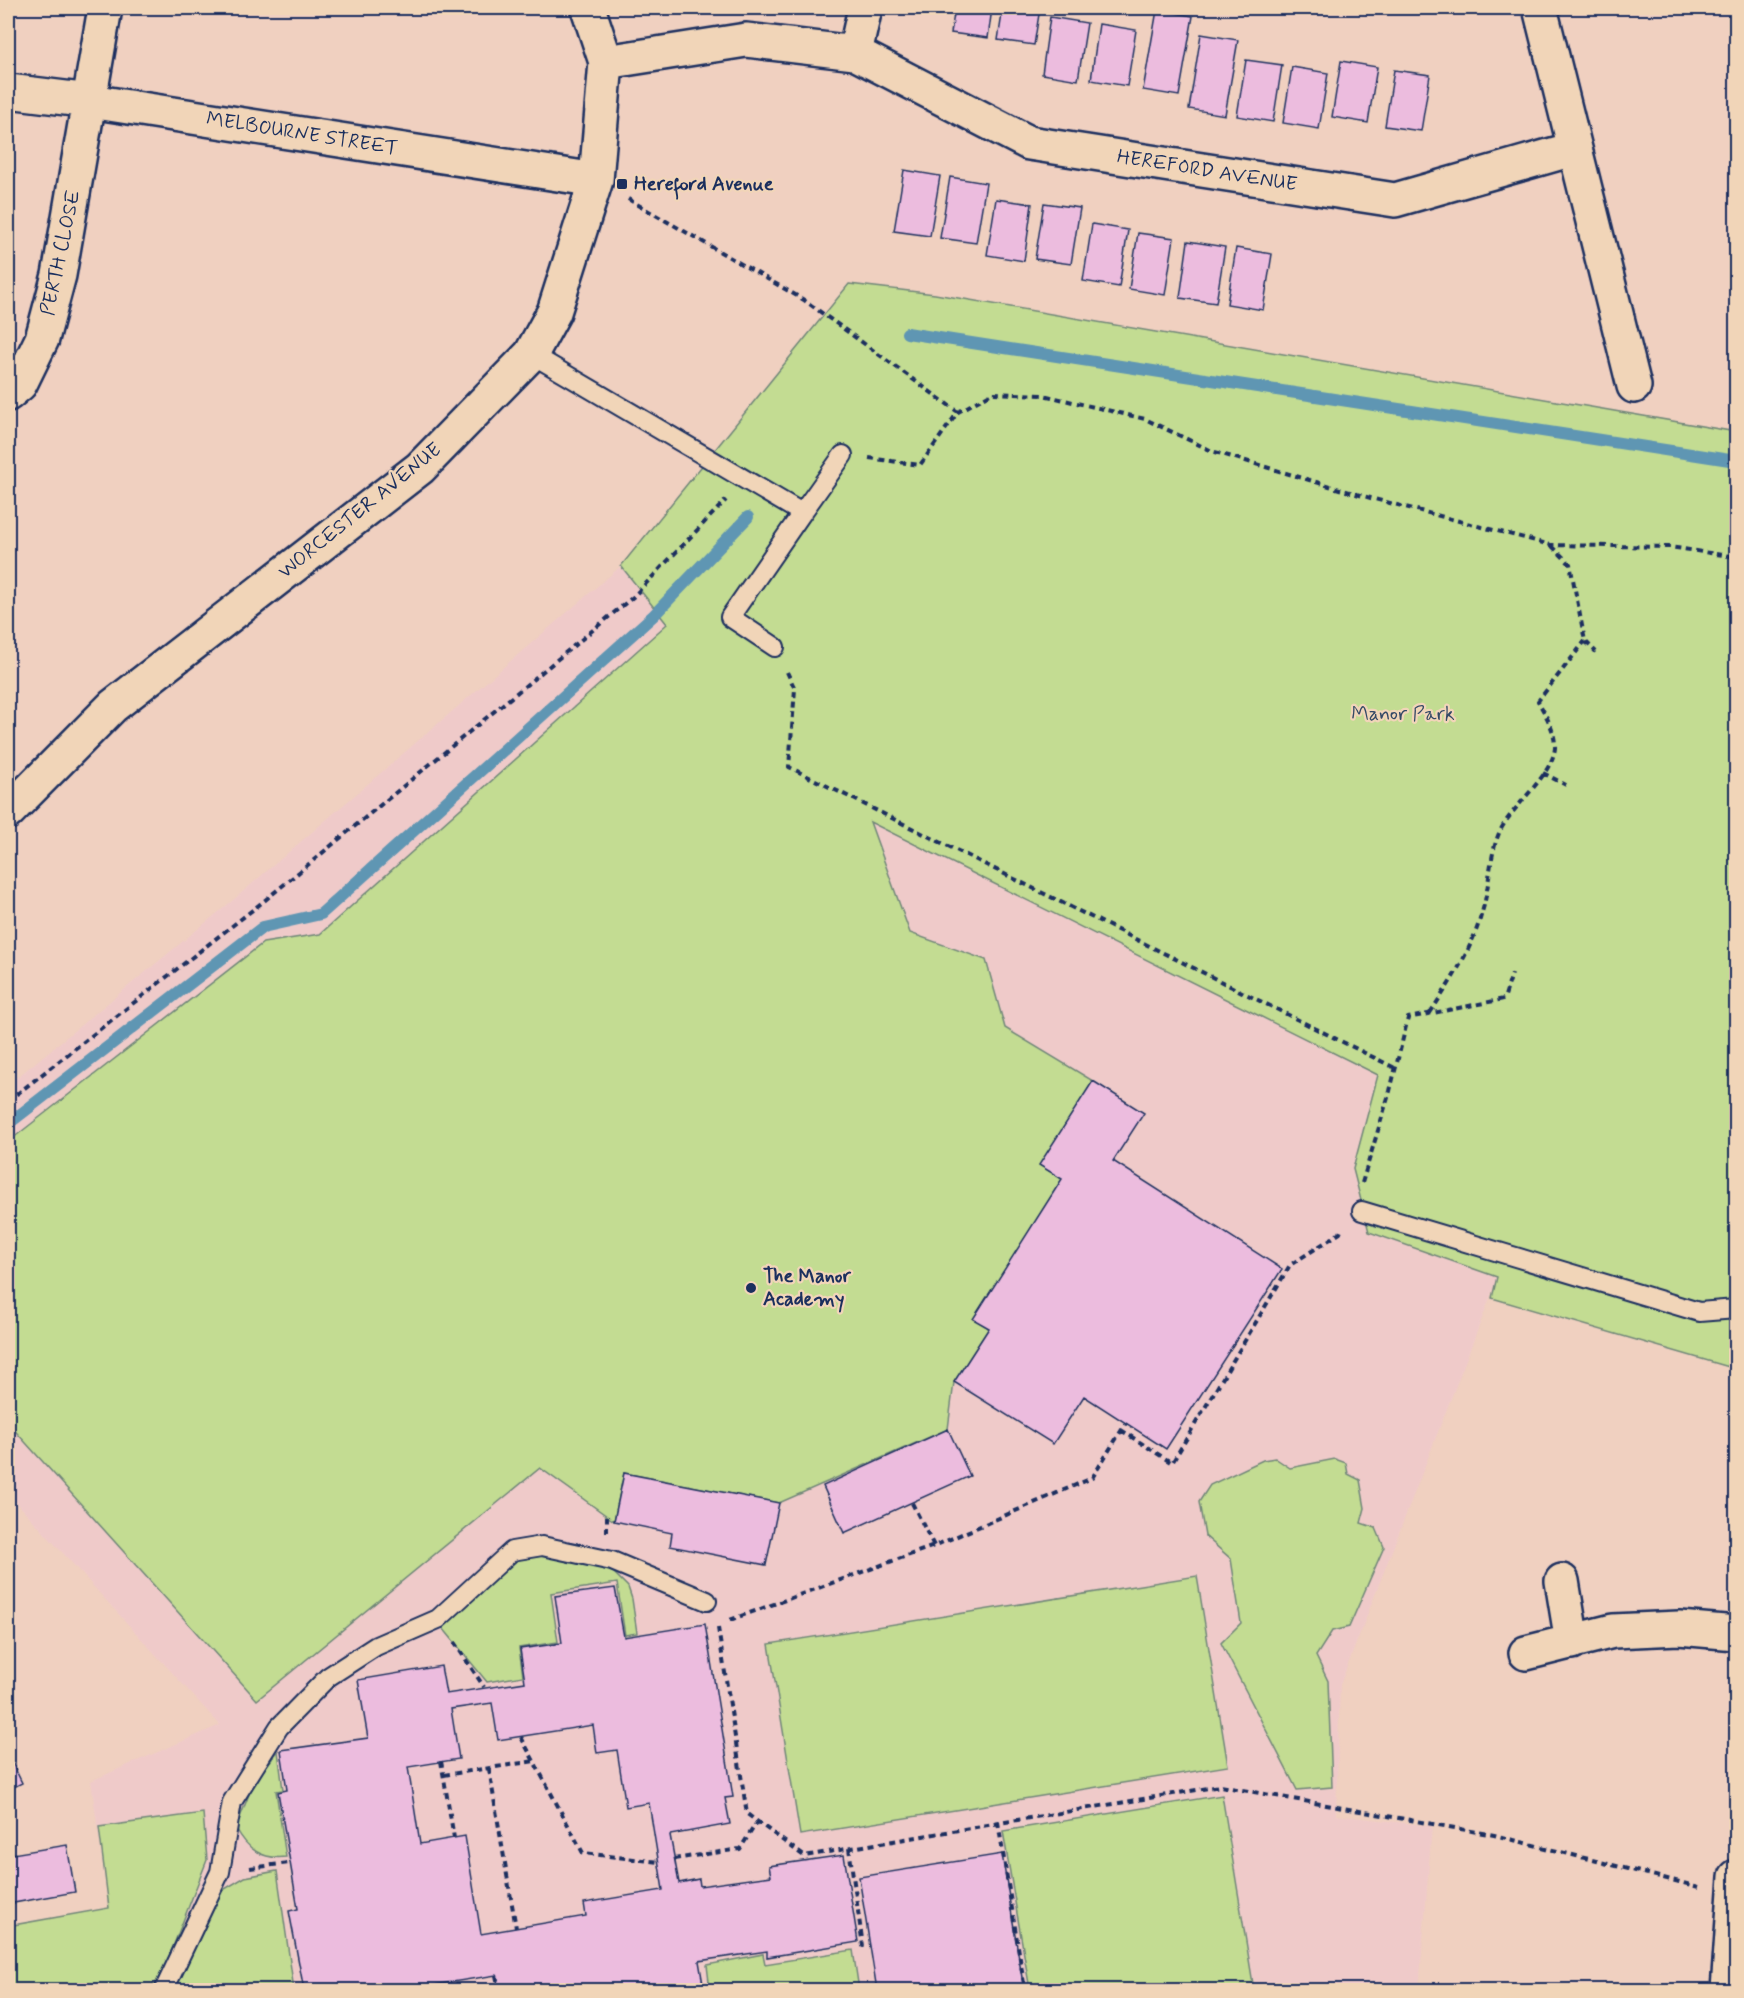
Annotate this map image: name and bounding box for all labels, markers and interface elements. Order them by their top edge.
street label: MELBOURNE STREET [204,106,400,162]
street label: HEREFORD AVENUE [1115,143,1299,199]
place label: Hereford Avenue [634,171,774,200]
marker: Hereford Avenue [615,177,629,191]
street label: PERTH CLOSE [35,188,87,318]
street label: WORCESTER AVENUE [273,437,447,585]
park label: Manor Park [1351,701,1455,728]
place label: The Manor Academy [763,1263,851,1313]
marker: The Manor Academy [744,1281,758,1295]

